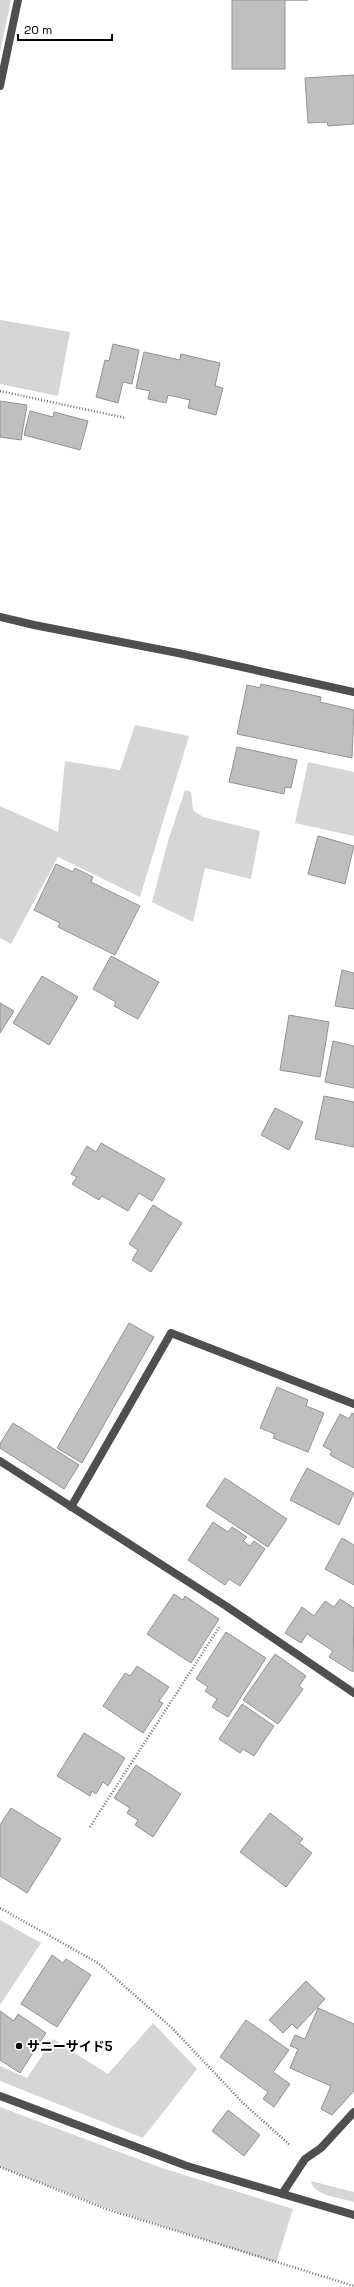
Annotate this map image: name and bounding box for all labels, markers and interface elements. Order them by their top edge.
scale bar [18,16,112,42]
text: 20 m [24,22,52,38]
place label: サニーサイド5 [27,2038,113,2055]
marker: サニーサイド5 [14,2041,24,2051]

